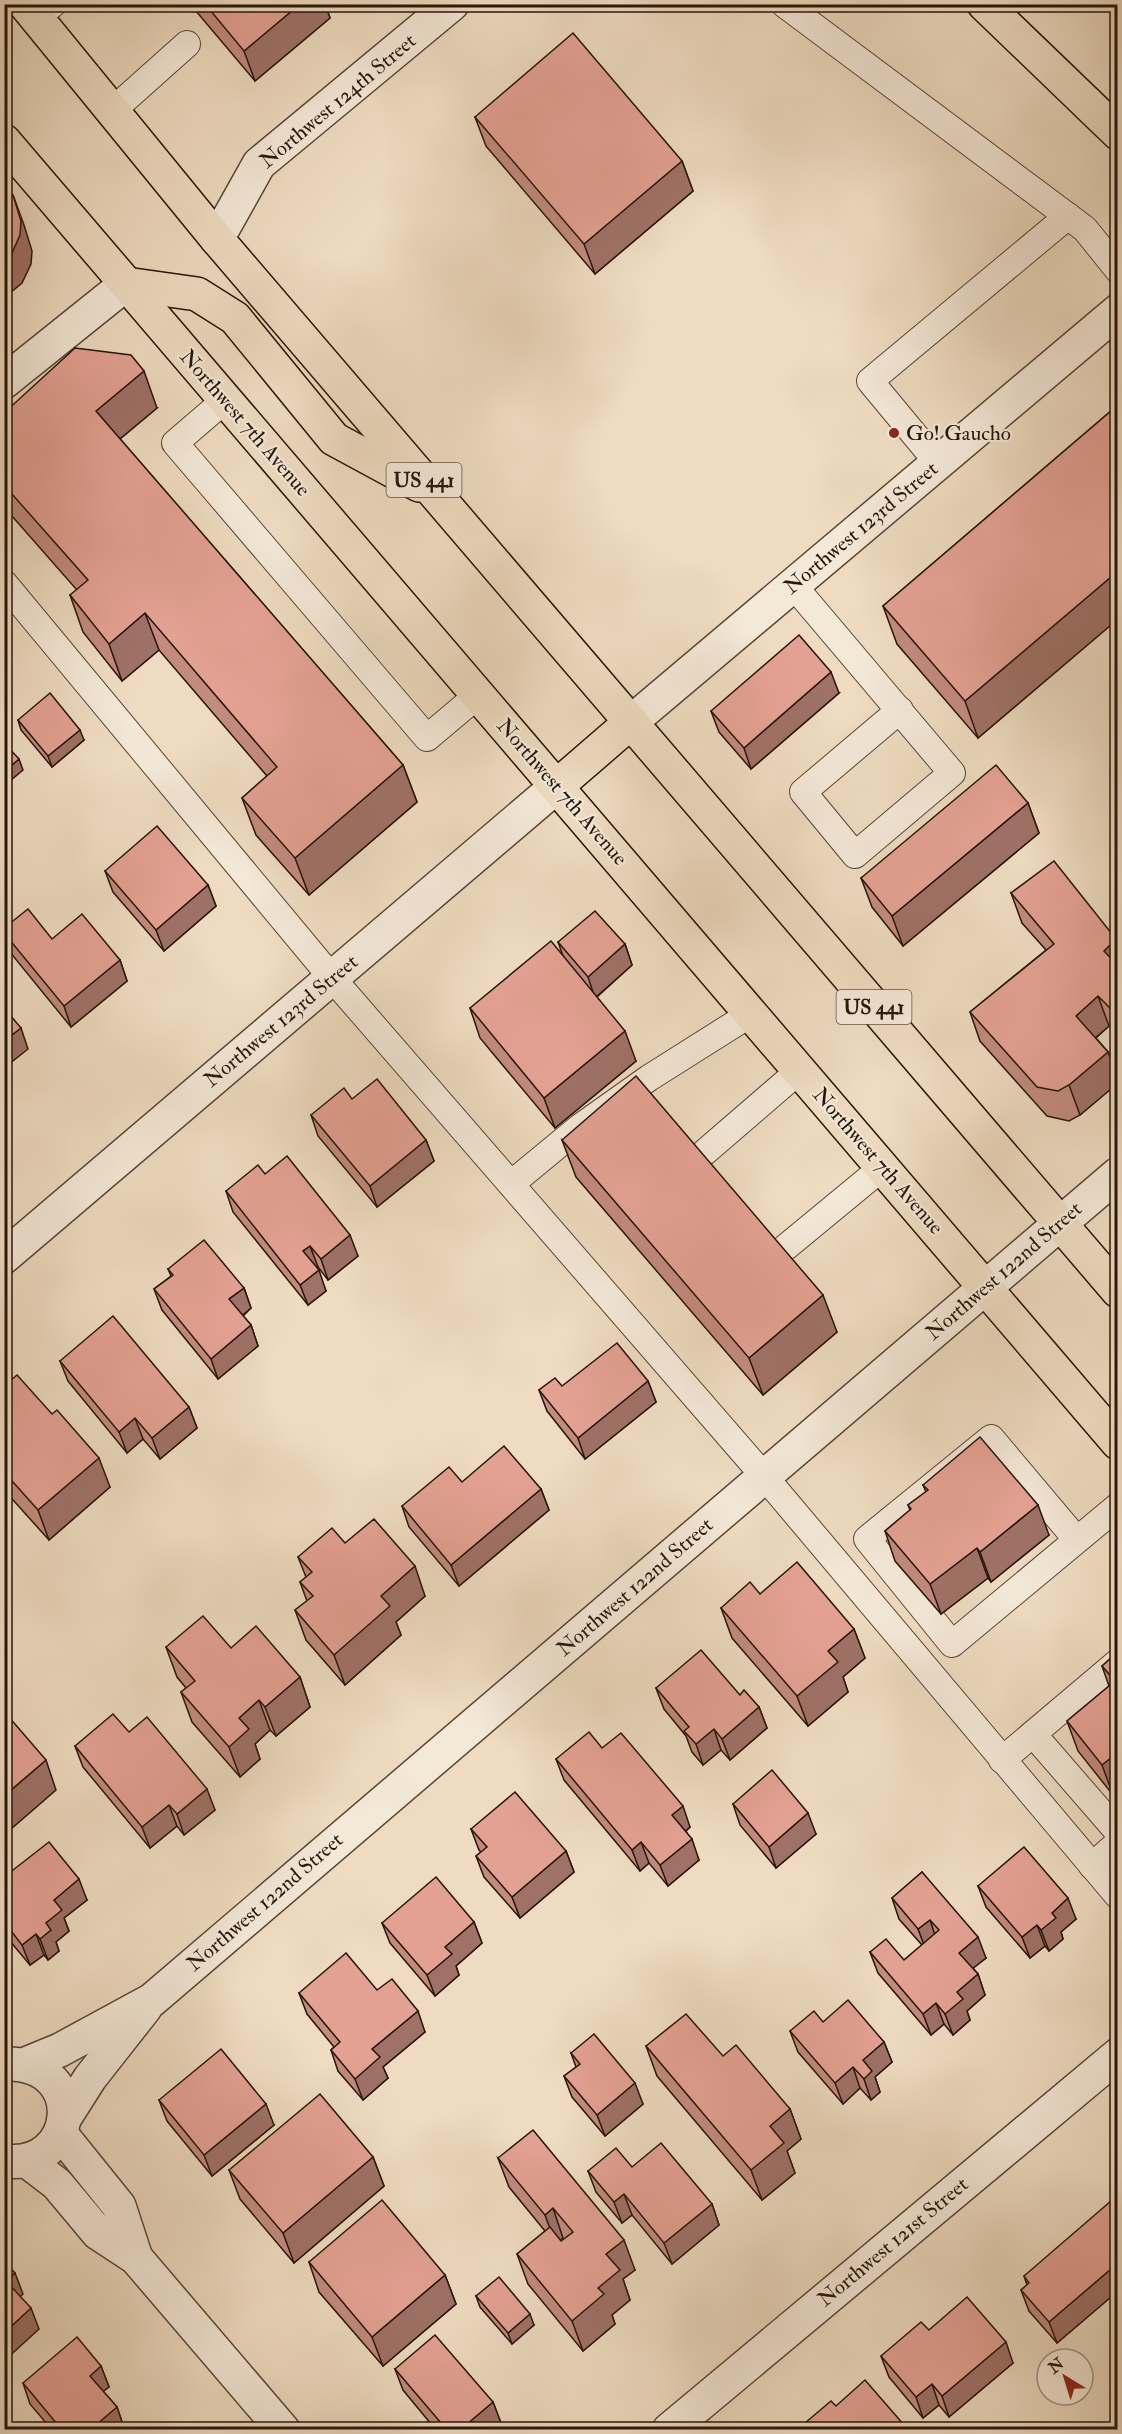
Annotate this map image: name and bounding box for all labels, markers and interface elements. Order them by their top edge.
street label: Northwest 124th Street [254,27,422,174]
street label: Northwest 7th Avenue [174,344,317,502]
place label: Go! Gaucho [906,420,1011,447]
marker: Go! Gaucho [887,426,901,440]
street label: Northwest 123rd Street [778,455,944,600]
road number: US 441 [386,463,462,497]
street label: Northwest 7th Avenue [491,713,634,871]
street label: Northwest 123rd Street [198,948,364,1093]
road number: US 441 [836,990,912,1024]
street label: Northwest 7th Avenue [807,1082,950,1240]
street label: Northwest 122nd Street [920,1195,1088,1346]
street label: Northwest 122nd Street [551,1511,719,1662]
street label: Northwest 122nd Street [181,1826,349,1977]
street label: Northwest 121st Street [812,2171,974,2313]
north arrow [1035,2347,1095,2407]
text: N [1044,2353,1069,2379]

